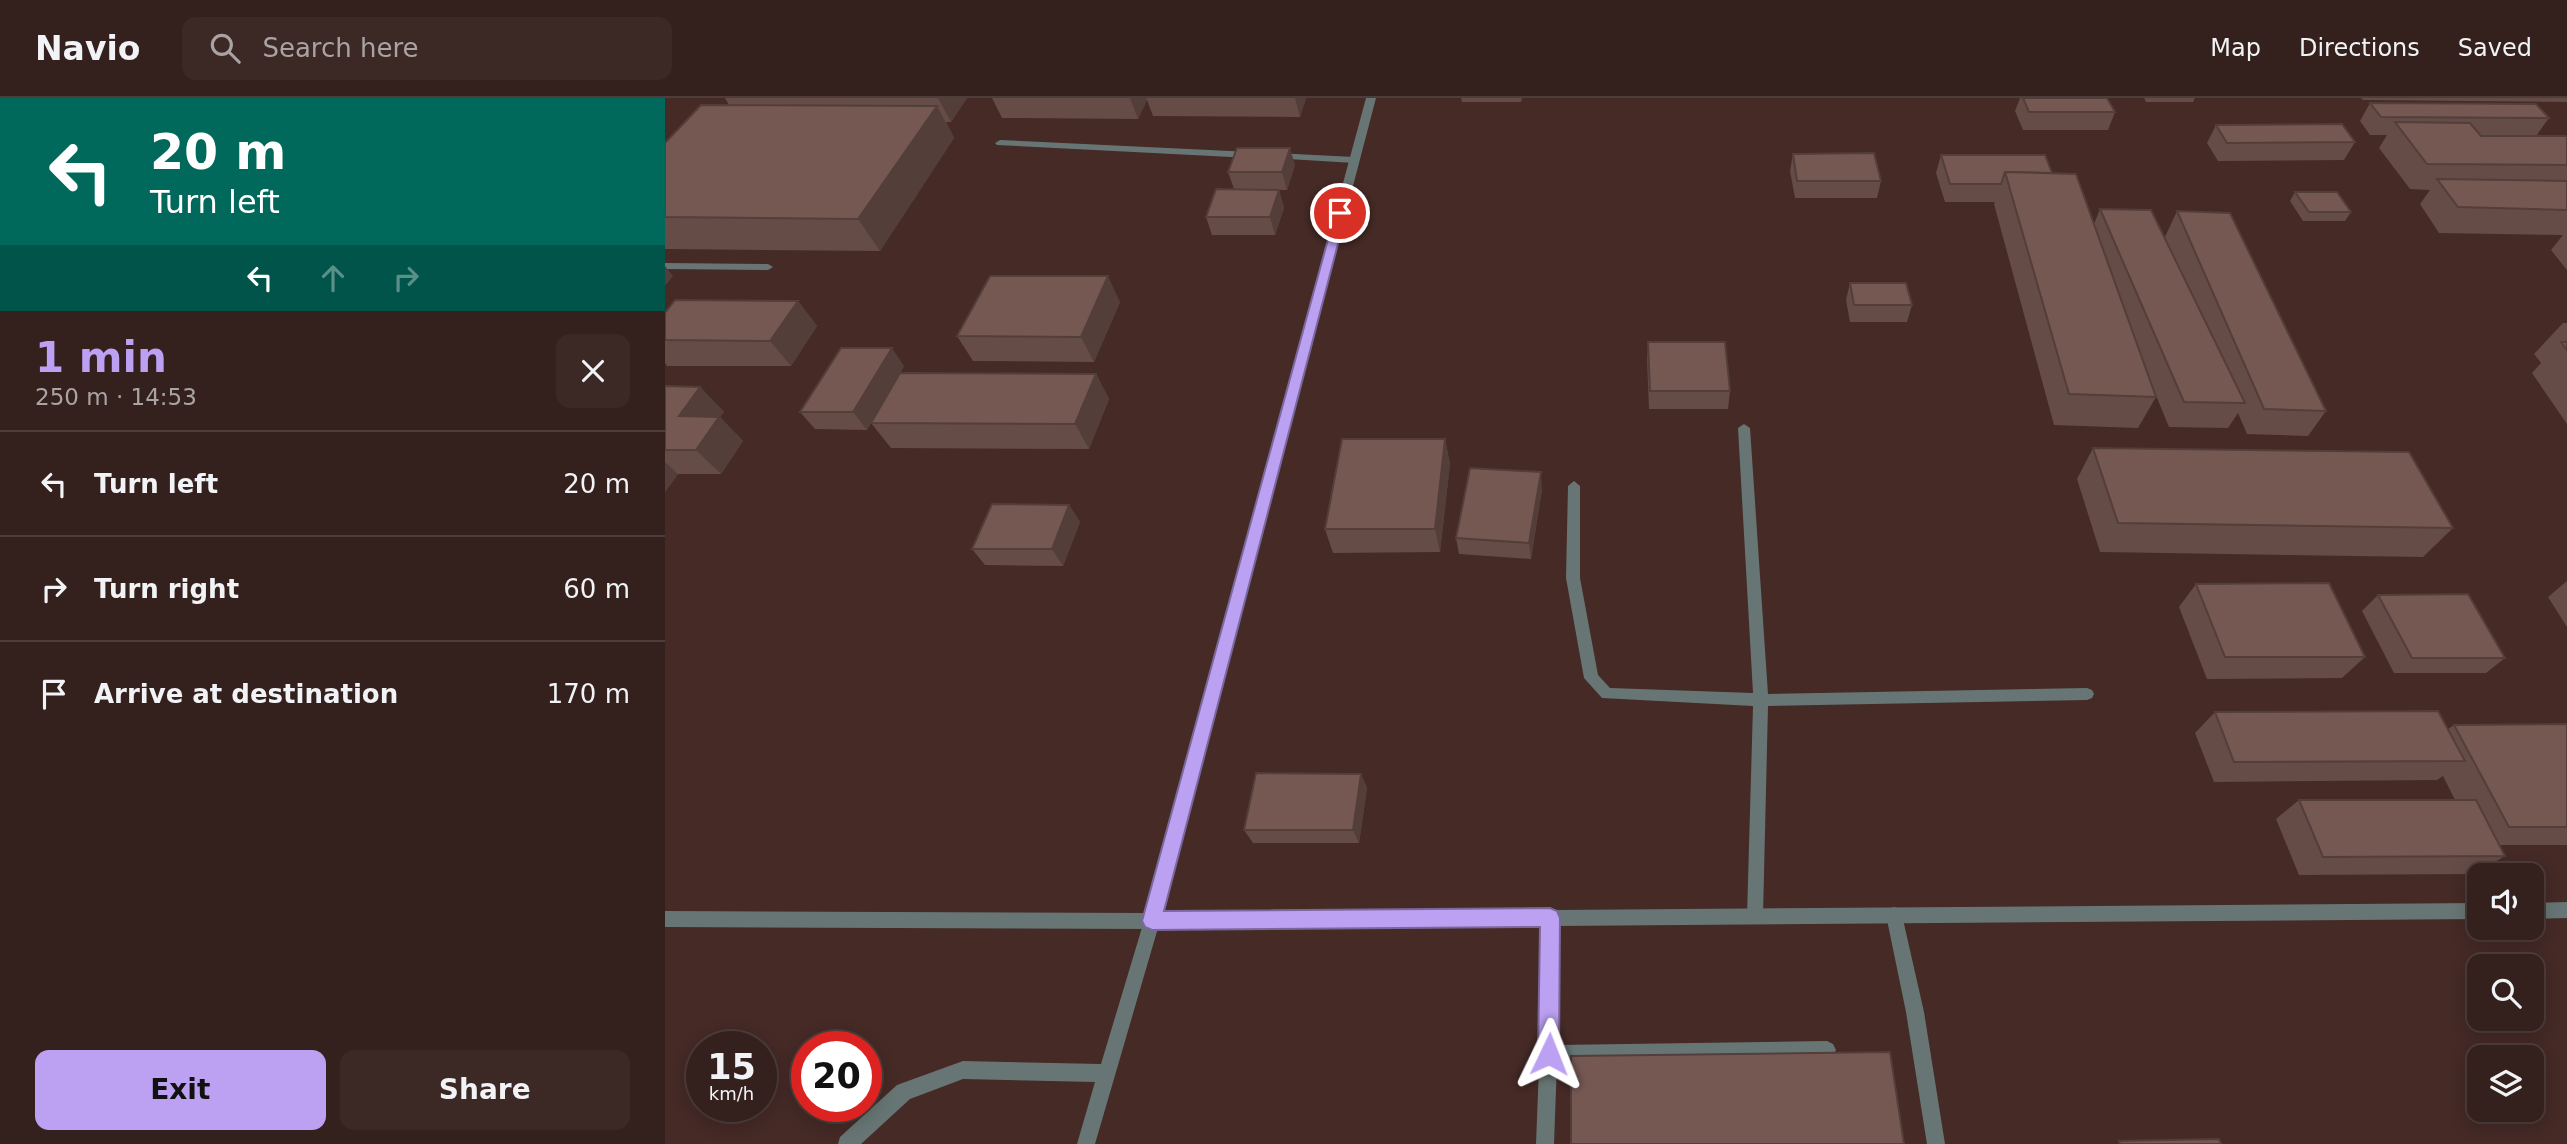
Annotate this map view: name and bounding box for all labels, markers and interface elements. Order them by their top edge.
search box [182,17,672,80]
text: Navio [35,29,140,68]
icon: search [206,29,244,67]
text: Search here [262,33,419,63]
text: Map [2210,34,2261,62]
text: Directions [2299,34,2420,62]
text: Saved [2458,34,2532,62]
text: 20 m [150,124,286,181]
icon: left [35,126,126,217]
text: Turn left [150,183,280,221]
pin [1310,183,1370,243]
icon: arrive [1321,194,1359,232]
icon: left [241,259,279,297]
icon: ahead [314,259,352,297]
icon: right [387,259,425,297]
text: 1 min [35,333,167,382]
button: close [556,334,630,408]
text: 250 m · 14:53 [35,384,197,410]
icon: left [35,465,73,503]
text: Turn left [94,469,218,499]
text: 20 m [563,469,630,499]
icon: right [35,570,73,608]
text: Turn right [94,574,239,604]
text: 60 m [563,574,630,604]
icon: arrive [35,675,73,713]
text: Arrive at destination [94,679,398,709]
text: 170 m [547,679,630,709]
map controls [2467,863,2544,1122]
button: sound [2467,863,2544,940]
button: search [2467,954,2544,1031]
position arrow [1512,1017,1586,1091]
speed limit sign: 20 [791,1031,882,1122]
button: layers [2467,1045,2544,1122]
text: 15 [707,1047,756,1087]
button: Exit [35,1050,326,1130]
button: Share [340,1050,630,1130]
text: km/h [709,1083,754,1104]

